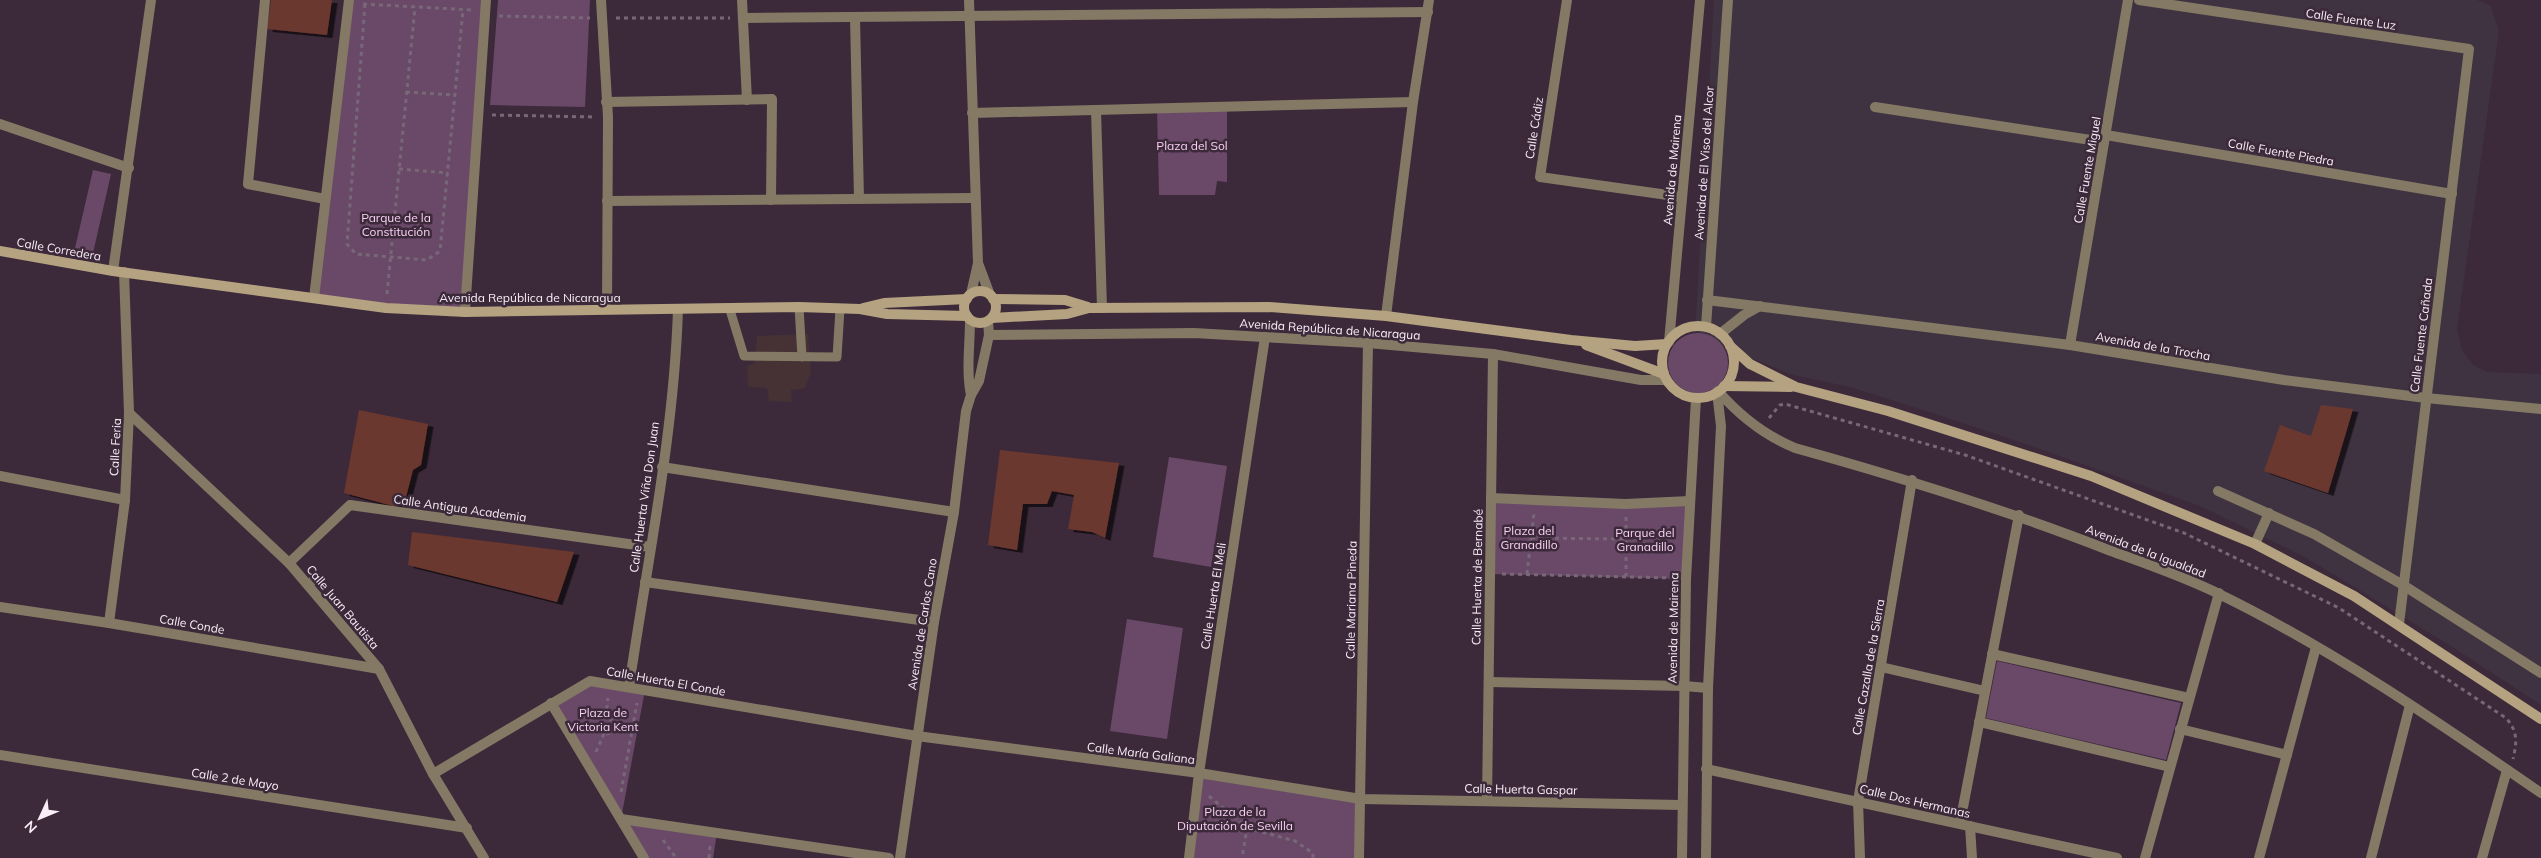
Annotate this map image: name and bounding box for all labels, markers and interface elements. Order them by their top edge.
street label: Calle Fuente Luz [2305,5,2397,33]
street label: Avenida de El Viso del Alcor [1691,85,1717,240]
street label: Calle Cádiz [1522,96,1546,160]
street label: Avenida de Mairena [1660,114,1684,226]
street label: Calle Fuente Miguel [2070,115,2104,225]
street label: Calle Fuente Piedra [2227,135,2335,169]
park label: Plaza del Sol [1156,138,1228,153]
park label: Parque de la Constitución [361,210,431,239]
street label: Calle Corredera [16,234,102,264]
street label: Calle Fuente Cañada [2407,277,2435,393]
street label: Avenida República de Nicaragua [439,290,621,305]
street label: Avenida República de Nicaragua [1239,315,1421,343]
street label: Avenida de la Trocha [2094,329,2212,363]
street label: Calle Feria [106,418,124,476]
street label: Calle Huerta Viña Don Juan [626,421,662,573]
street label: Calle Antigua Academia [393,491,527,525]
street label: Calle Huerta de Bernabé [1468,509,1486,645]
street label: Avenida de la Igualdad [2084,521,2208,581]
park label: Plaza del Granadillo [1500,523,1558,552]
park label: Parque del Granadillo [1615,525,1675,554]
street label: Calle Huerta El Meli [1197,541,1229,651]
street label: Calle Mariana Pineda [1342,541,1360,659]
street label: Avenida de Carlos Cano [904,557,940,691]
street label: Calle Juan Bautista [303,562,383,652]
street label: Avenida de Mairena [1665,572,1681,684]
street label: Calle Cazalla de la Sierra [1849,598,1887,736]
street label: Calle Conde [158,611,226,637]
street label: Calle Huerta El Conde [605,663,727,699]
park label: Plaza de Victoria Kent [568,705,638,734]
street label: Calle María Galiana [1086,739,1196,767]
street label: Calle 2 de Mayo [190,765,280,793]
street label: Calle Huerta Gaspar [1464,781,1578,797]
street label: Calle Dos Hermanas [1858,781,1972,821]
north arrow [15,793,65,843]
park label: Plaza de la Diputación de Sevilla [1177,804,1293,833]
text: N [21,817,41,837]

